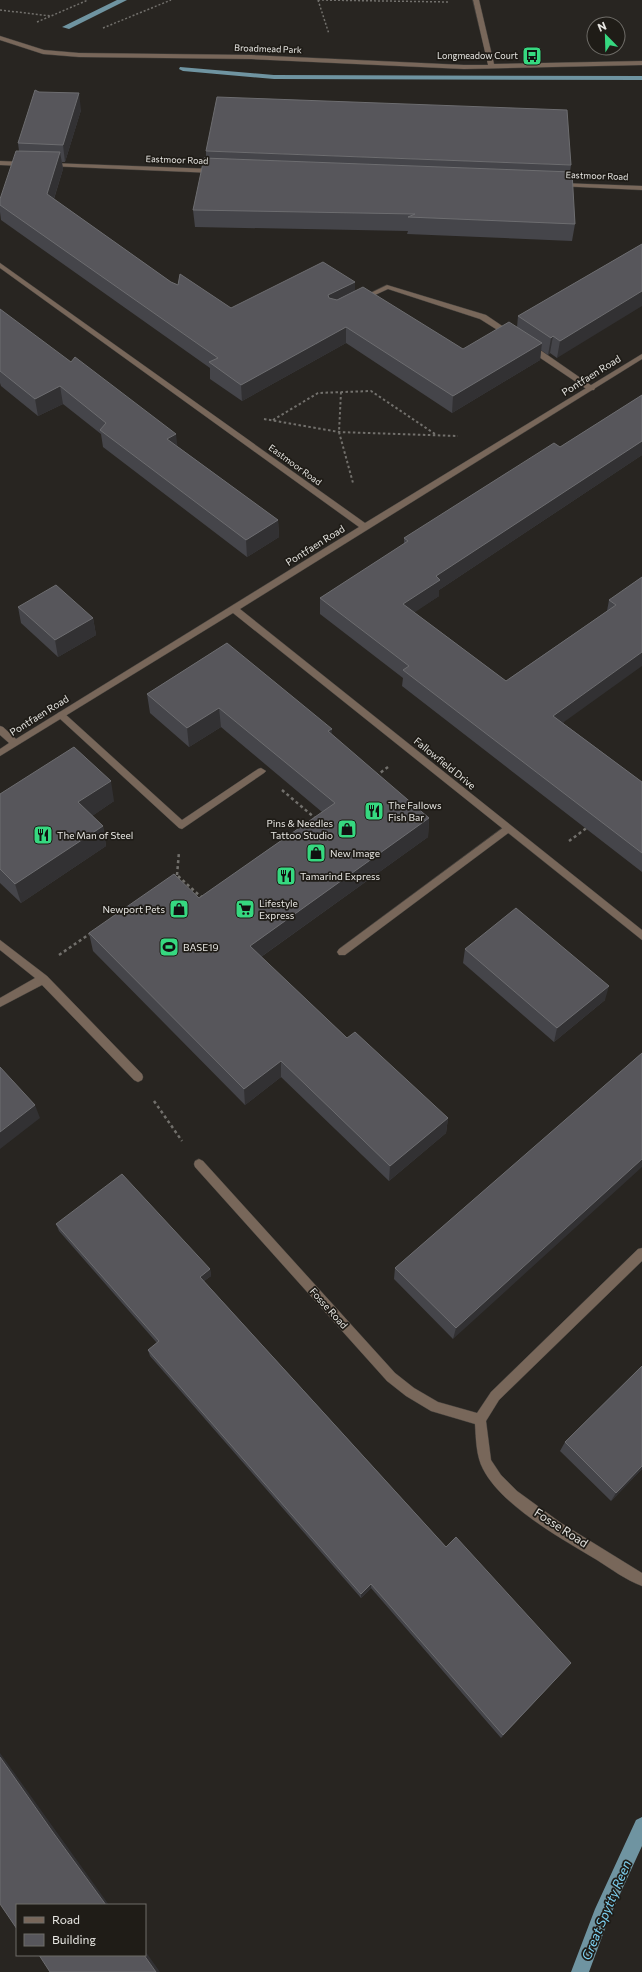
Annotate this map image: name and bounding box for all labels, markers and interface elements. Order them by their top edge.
north arrow [586,16,626,56]
text: N [596,19,608,34]
street label: Broadmead Park [234,42,302,55]
bus stop icon: Longmeadow Court [521,45,543,67]
place label: Longmeadow Court [437,50,518,61]
street label: Eastmoor Road [145,153,209,166]
street label: Eastmoor Road [565,169,629,182]
street label: Pontfaen Road [559,352,623,398]
street label: Eastmoor Road [267,442,324,487]
street label: Pontfaen Road [283,522,347,568]
street label: Pontfaen Road [7,692,71,738]
street label: Fallowfield Drive [412,734,478,792]
place label: The Fallows Fish Bar [388,799,442,823]
restaurant icon: The Fallows Fish Bar [363,800,385,822]
place label: Pins & Needles Tattoo Studio [266,817,333,841]
shop icon: Pins & Needles Tattoo Studio [336,818,358,840]
restaurant icon: The Man of Steel [32,824,54,846]
place label: The Man of Steel [57,829,133,841]
shop icon: New Image [305,842,327,864]
place label: New Image [330,847,380,859]
restaurant icon: Tamarind Express [275,865,297,887]
place label: Tamarind Express [300,870,381,882]
place label: Lifestyle Express [259,897,298,921]
shop icon: Newport Pets [168,898,190,920]
supermarket icon: Lifestyle Express [234,898,256,920]
place label: Newport Pets [102,903,165,915]
sports icon: BASE19 [158,936,180,958]
place label: BASE19 [183,941,218,953]
street label: Fosse Road [307,1285,351,1331]
street label: Fosse Road [532,1505,591,1550]
water label: Great Spytty Reen [578,1858,634,1962]
legend [16,1904,146,1956]
text: Road [52,1912,80,1926]
text: Building [52,1932,96,1946]

